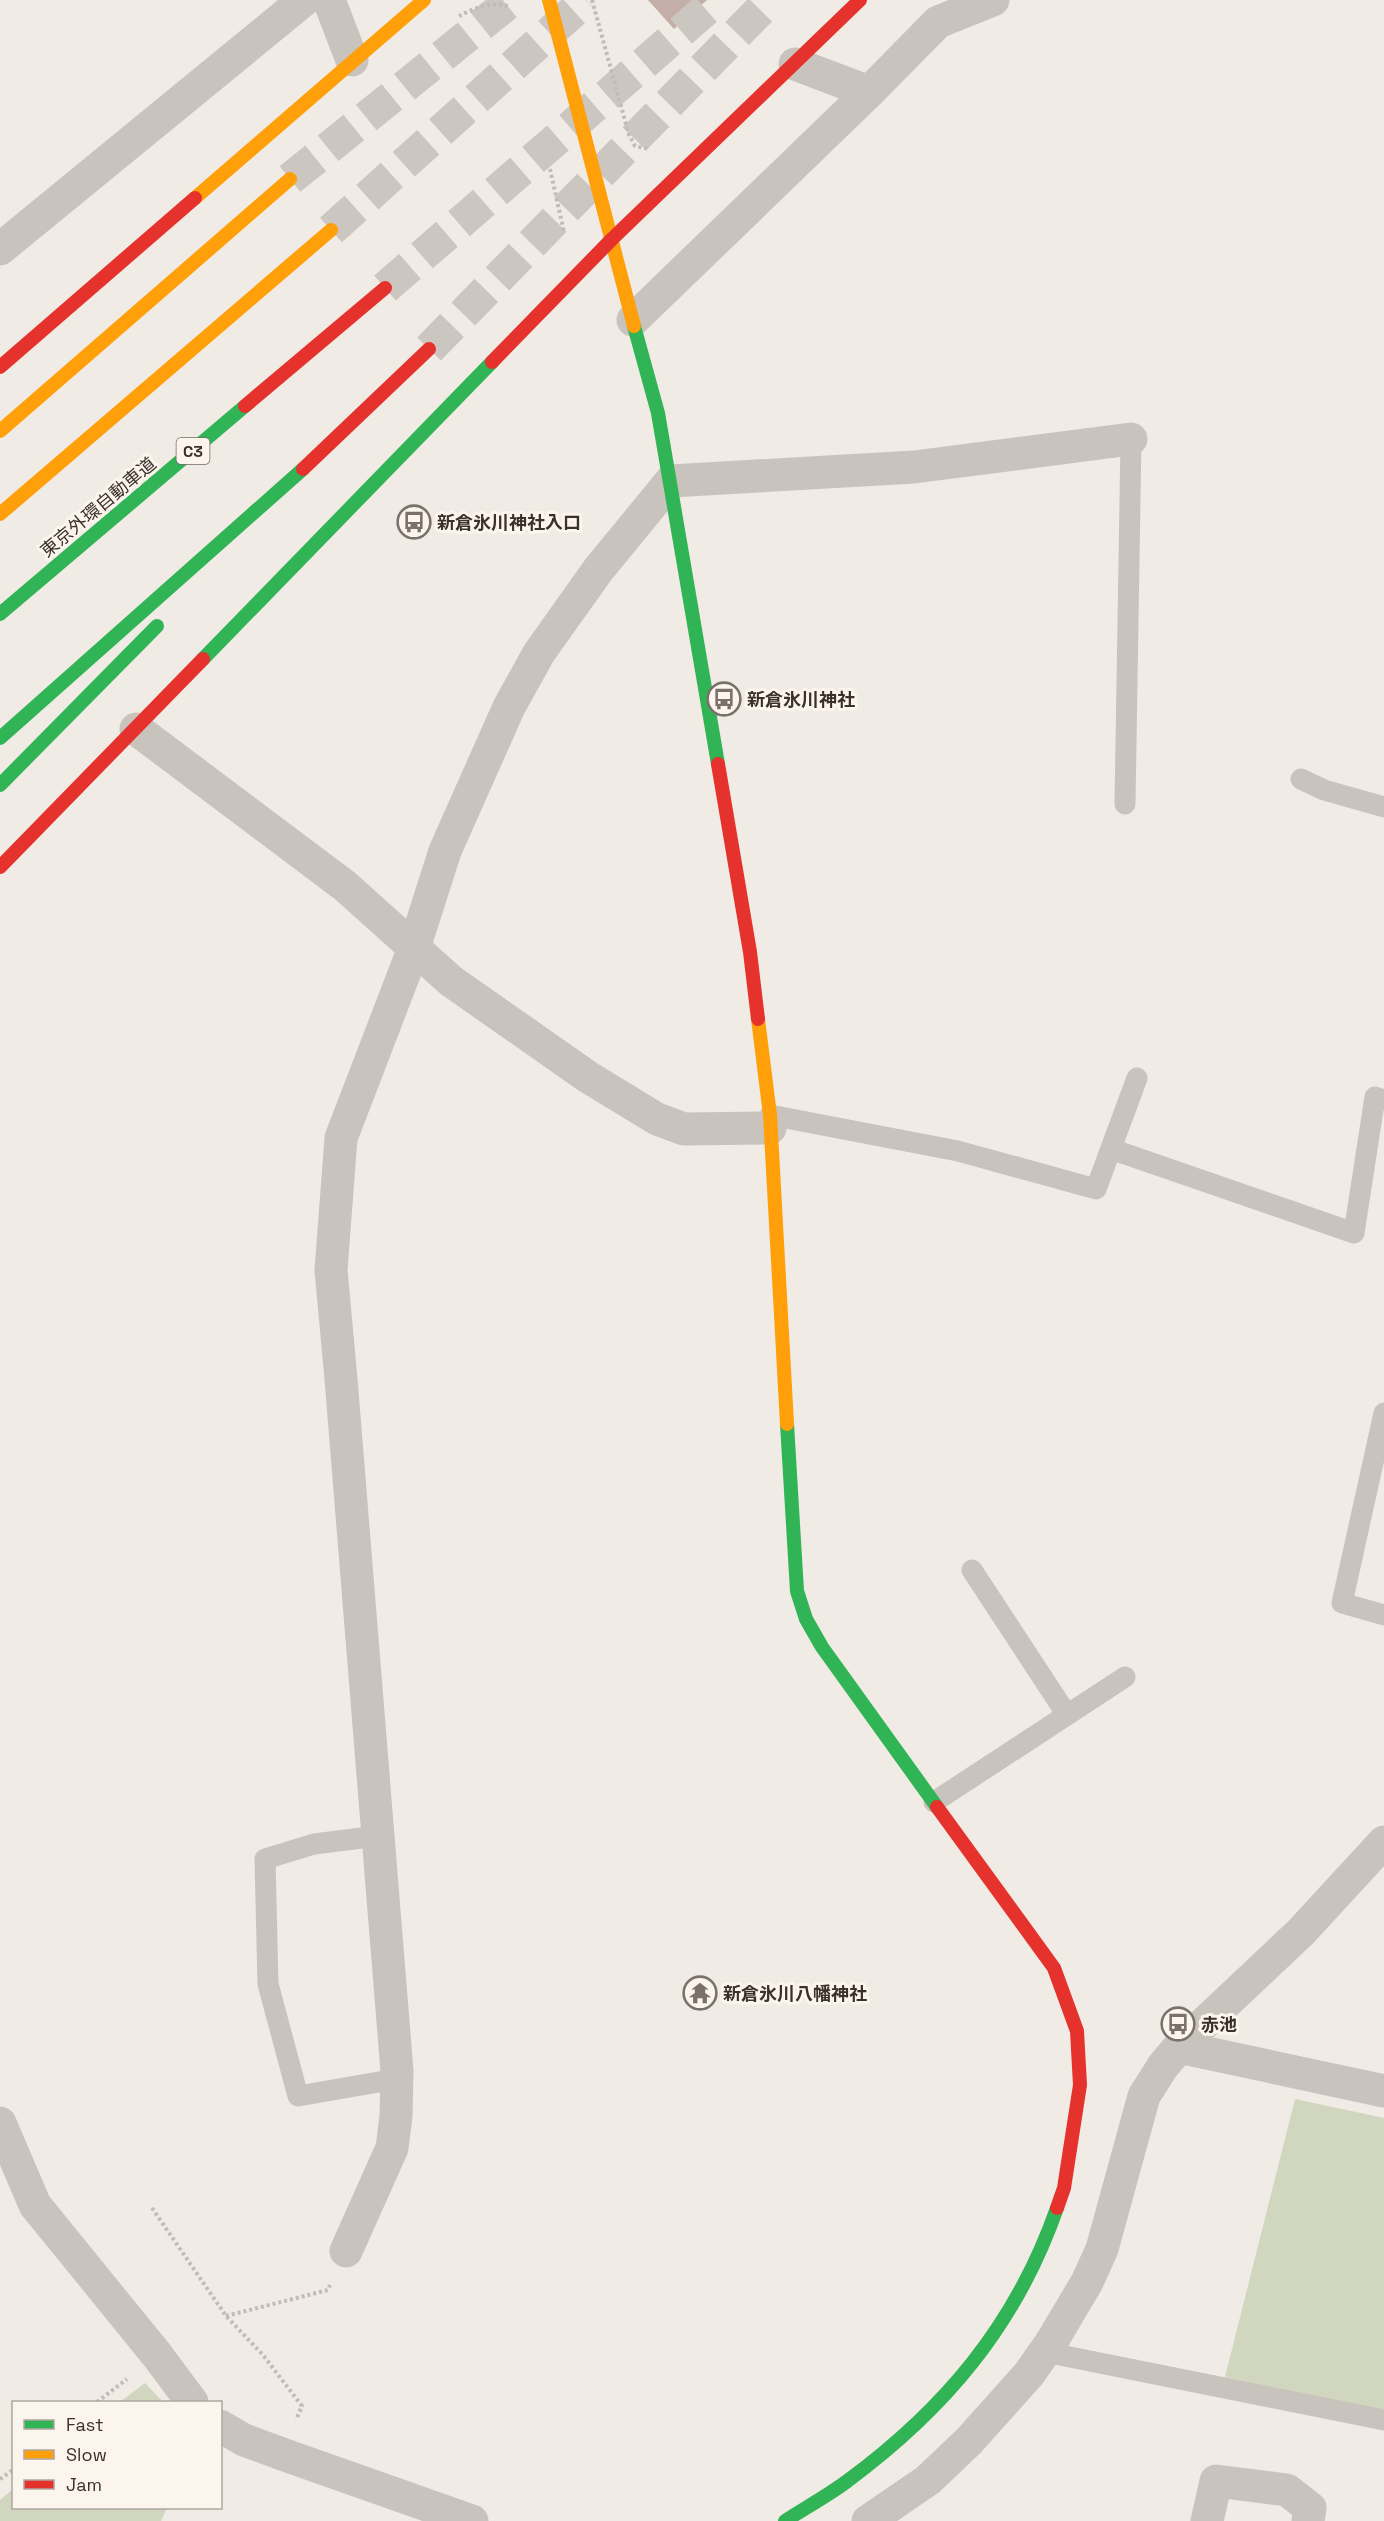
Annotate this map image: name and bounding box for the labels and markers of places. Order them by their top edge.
bus stop icon: 新倉氷川神社入口 [396,504,432,540]
place label: 新倉氷川神社入口 [437,511,581,534]
bus stop icon: 新倉氷川神社 [706,681,742,717]
place label: 新倉氷川神社 [747,688,855,711]
temple icon: 新倉氷川八幡神社 [682,1975,718,2011]
place label: 新倉氷川八幡神社 [723,1982,867,2005]
bus stop icon: 赤池 [1160,2006,1196,2042]
place label: 赤池 [1201,2013,1237,2036]

